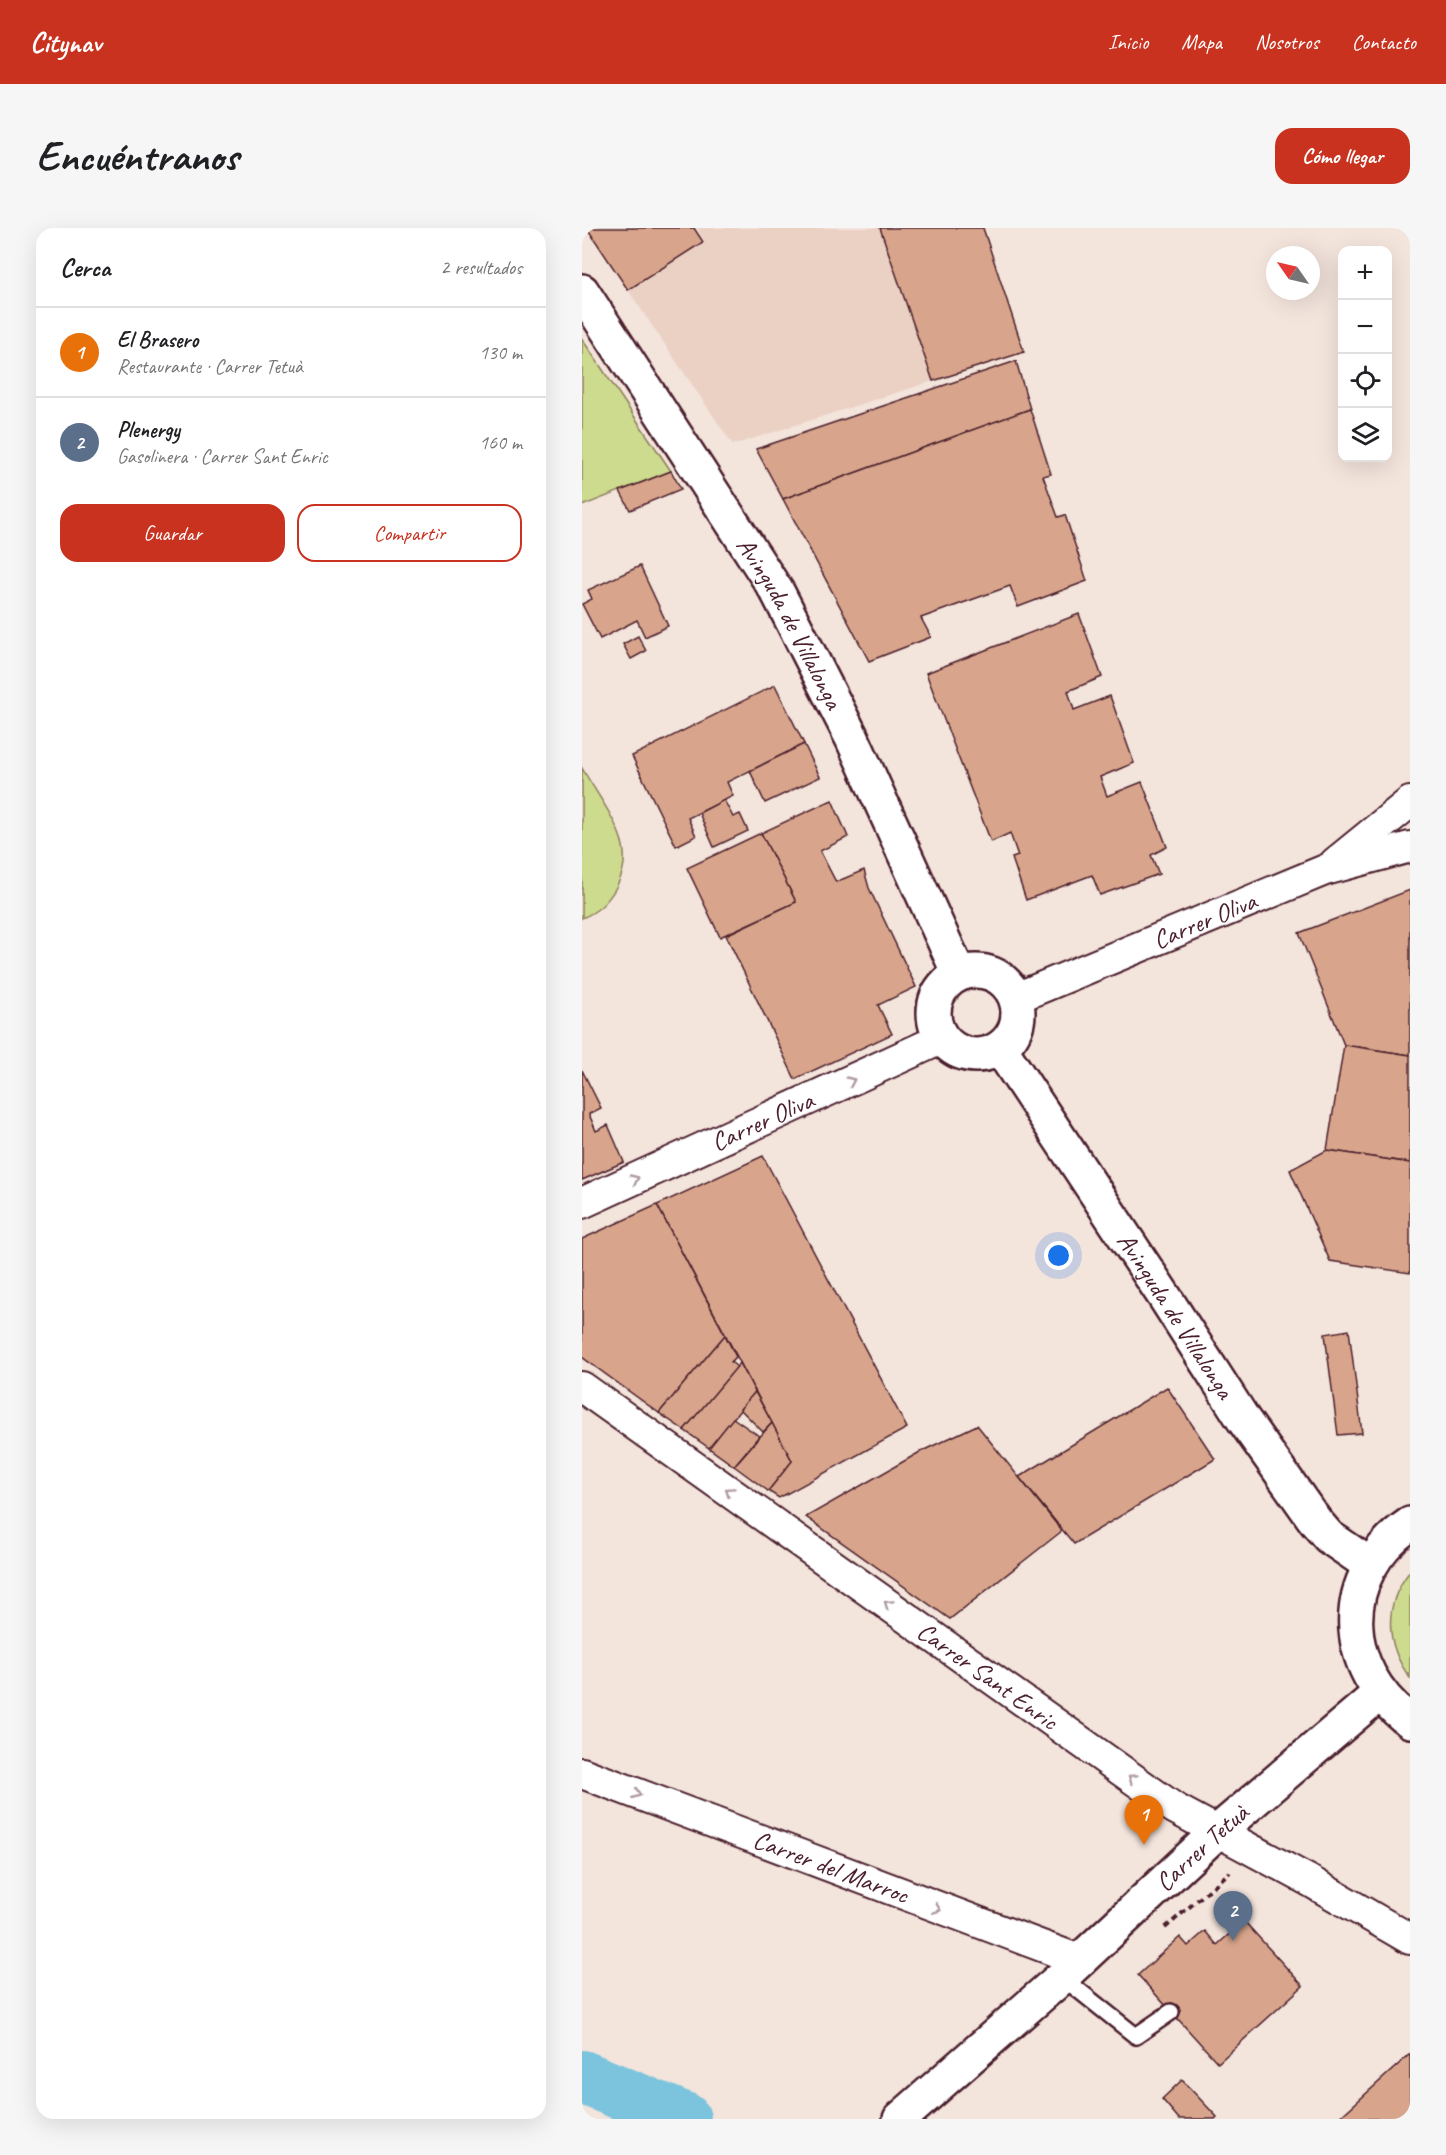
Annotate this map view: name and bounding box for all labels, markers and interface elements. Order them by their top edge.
text: Citynav [30,25,101,60]
text: Inicio [1108,29,1148,55]
text: Mapa [1181,29,1222,55]
text: Nosotros [1255,29,1319,55]
text: Contacto [1352,29,1416,55]
button: Cómo llegar [1275,128,1410,184]
text: Encuéntranos [36,130,238,183]
north arrow [1266,246,1320,300]
map controls [1338,246,1392,462]
button: + [1338,246,1392,300]
text: Cerca [60,251,110,284]
text: 2 resultados [440,255,522,280]
button: − [1338,300,1392,354]
text: El Brasero [117,326,198,354]
text: 1 [75,340,84,365]
text: 130 m [479,340,522,365]
text: Restaurante · Carrer Tetuà [117,354,303,379]
button: locate [1338,354,1392,408]
button: layers [1338,408,1392,462]
text: Plenergy [117,416,180,444]
text: 2 [75,430,84,455]
text: 160 m [479,430,522,455]
text: Gasolinera · Carrer Sant Enric [117,444,328,469]
button: Guardar [60,504,285,562]
button: Compartir [297,504,522,562]
street label: Avinguda de Villalonga [729,531,851,716]
street label: Carrer Oliva [1148,884,1263,957]
one-way arrow [844,1076,855,1088]
street label: Carrer Oliva [706,1083,820,1159]
one-way arrow [629,1174,640,1186]
street label: Avinguda de Villalonga [1110,1226,1242,1406]
your location [1044,1241,1073,1270]
one-way arrow [724,1487,735,1498]
one-way arrow [883,1600,894,1611]
street label: Carrer Sant Enric [911,1615,1065,1738]
one-way arrow [1128,1774,1139,1785]
one-way arrow [631,1787,641,1800]
pin: 1 [1124,1796,1164,1845]
street label: Carrer Tetuà [1148,1796,1257,1898]
street label: Carrer del Marroc [749,1823,914,1912]
pin: 2 [1214,1892,1252,1941]
one-way arrow [931,1901,941,1914]

